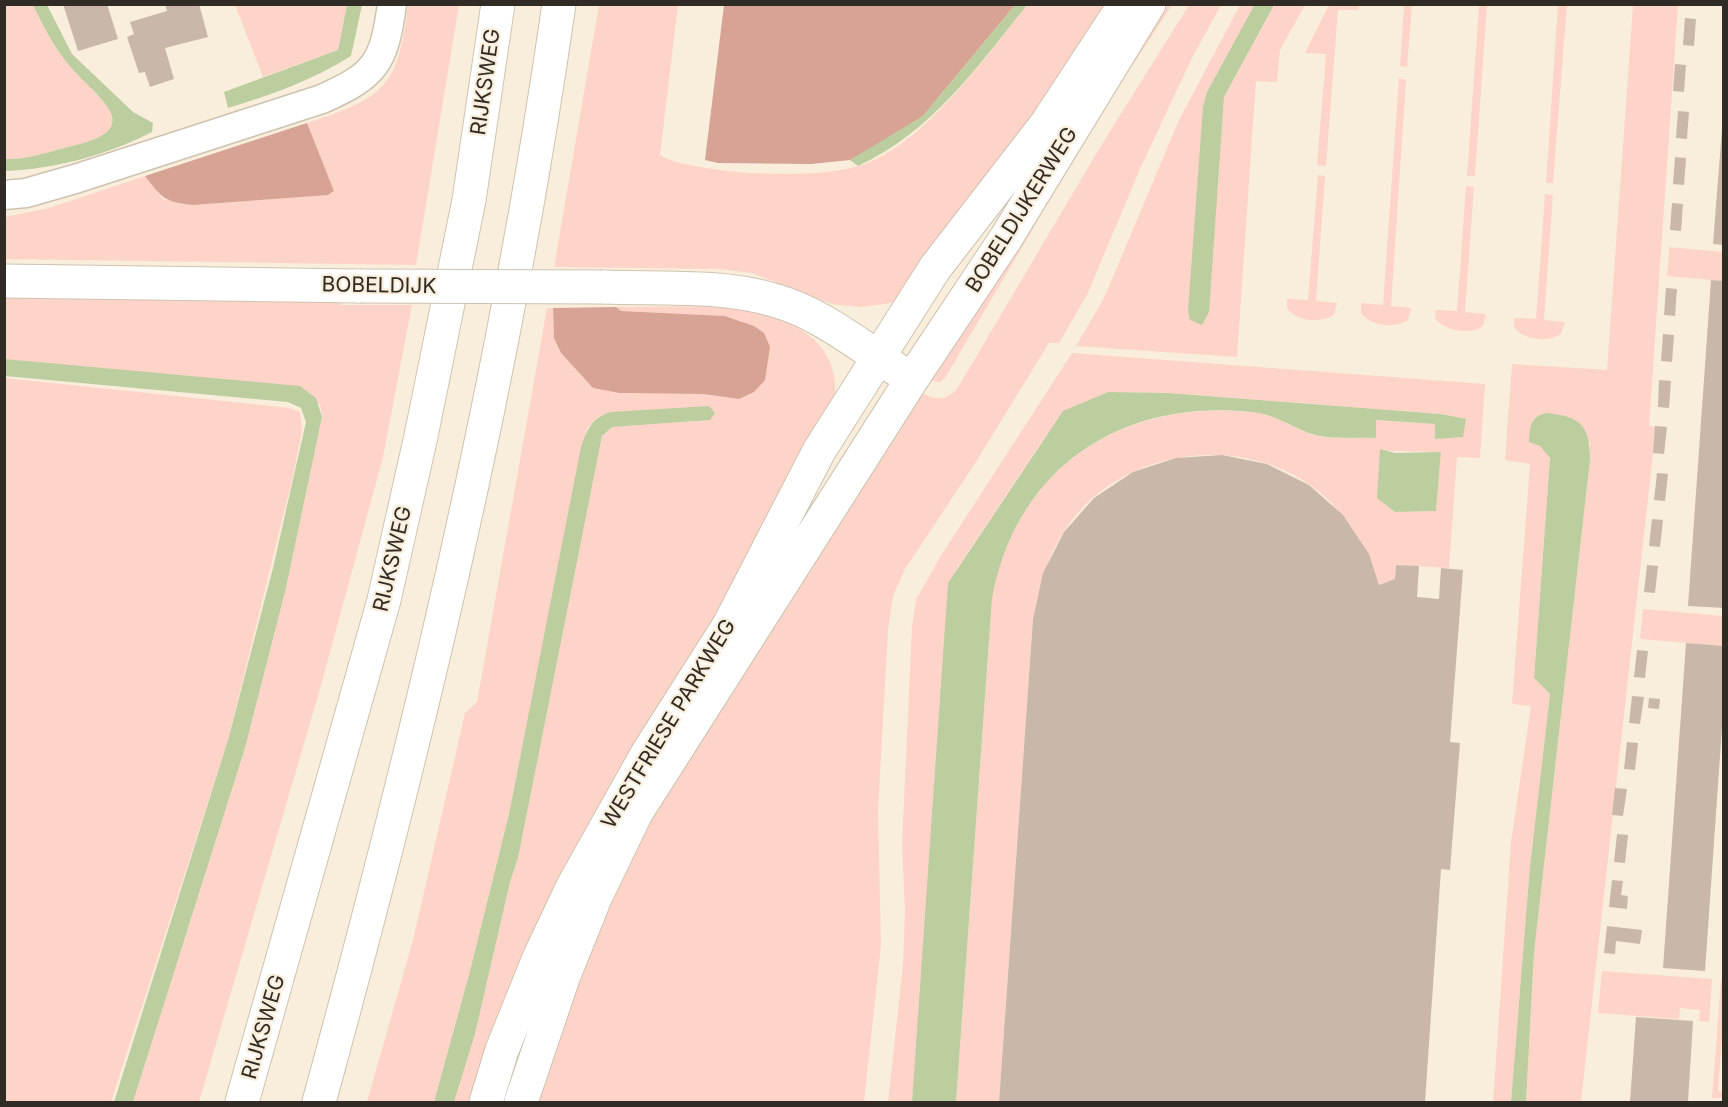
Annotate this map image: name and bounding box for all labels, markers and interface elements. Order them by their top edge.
street label: RIJKSWEG [466,27,506,137]
street label: BOBELDIJKERWEG [961,123,1083,297]
street label: BOBELDIJK [321,272,437,300]
street label: RIJKSWEG [369,504,417,614]
street label: WESTFRIESE PARKWEG [597,615,741,833]
street label: RIJKSWEG [237,972,291,1082]

